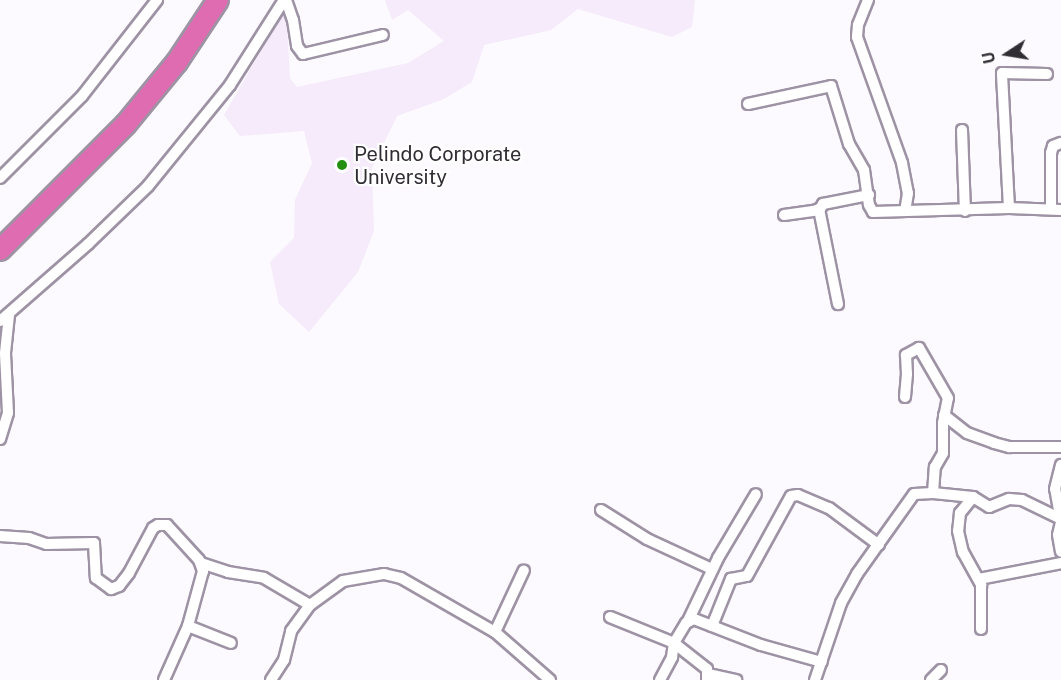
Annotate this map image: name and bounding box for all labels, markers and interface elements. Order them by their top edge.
north arrow [977,24,1037,84]
text: U [978,50,999,65]
place label: Pelindo Corporate University [354,142,522,189]
marker: Pelindo Corporate University [335,158,349,172]

